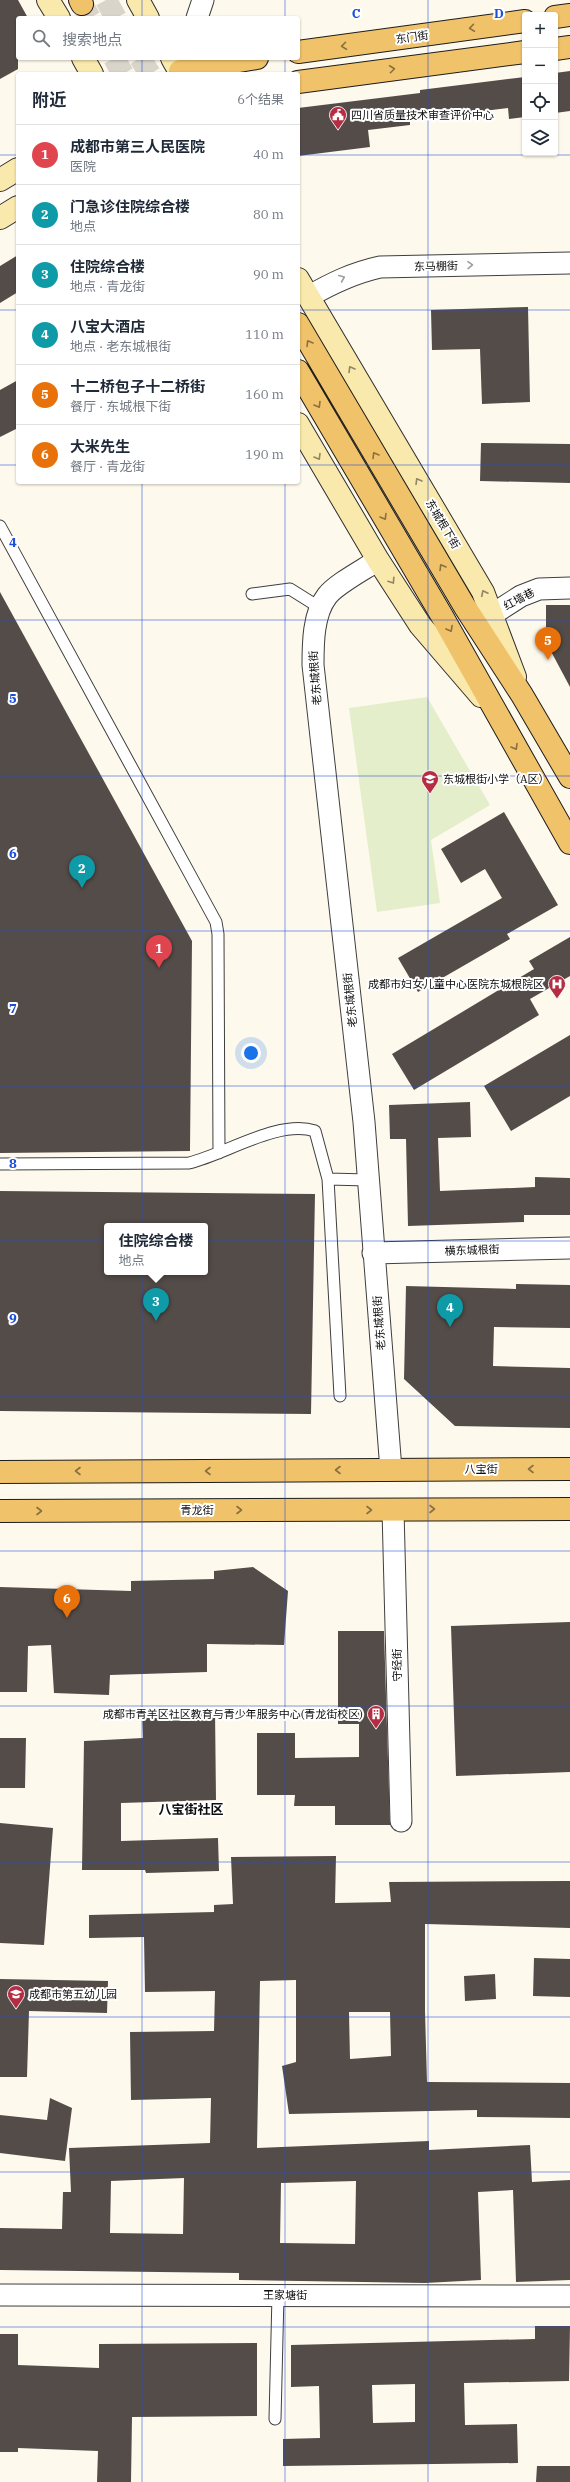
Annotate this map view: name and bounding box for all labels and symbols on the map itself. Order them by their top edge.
text: C [352,5,361,22]
text: D [494,5,504,22]
one-way arrow [469,23,476,32]
street label: 东门街 [395,28,429,46]
one-way arrow [341,41,347,50]
one-way arrow [389,65,395,74]
public building icon: 四川省质量技术审查评价中心 [328,105,348,130]
place label: 四川省质量技术审查评价中心 [351,108,494,122]
street label: 东马棚街 [414,259,458,273]
one-way arrow [467,261,473,269]
one-way arrow [339,275,346,283]
one-way arrow [307,340,314,347]
one-way arrow [349,366,356,373]
one-way arrow [313,401,320,408]
one-way arrow [373,452,380,459]
one-way arrow [313,453,320,460]
one-way arrow [415,478,422,485]
street label: 东城根下街 [423,497,463,551]
one-way arrow [379,513,386,520]
text: 4 [9,534,17,551]
one-way arrow [439,564,446,571]
one-way arrow [387,577,395,584]
street label: 红墙巷 [501,585,537,613]
one-way arrow [481,590,488,597]
one-way arrow [445,625,452,632]
pin: 5 [535,627,561,660]
street label: 老东城根街 [306,650,324,706]
text: 5 [9,690,17,707]
one-way arrow [511,743,518,750]
school or university icon: 东城根街小学（A区） [420,769,440,794]
place label: 东城根街小学（A区） [443,772,550,786]
text: 6 [9,845,17,862]
pin: 2 [69,855,95,888]
pin: 1 [146,935,172,968]
street label: 老东城根街 [340,972,360,1028]
hospital icon: 成都市妇女儿童中心医院东城根院区 [547,974,567,999]
place label: 成都市妇女儿童中心医院东城根院区 [368,977,544,991]
text: 7 [9,1000,17,1017]
your location [241,1043,261,1063]
text: 8 [9,1155,17,1172]
street label: 横东城根街 [444,1242,500,1258]
pin: 3 [143,1288,169,1321]
pin: 4 [437,1294,463,1327]
street label: 老东城根街 [370,1295,388,1351]
text: 9 [9,1310,17,1327]
street label: 八宝街 [465,1462,498,1476]
one-way arrow [528,1465,534,1473]
one-way arrow [335,1466,341,1474]
one-way arrow [75,1467,81,1475]
one-way arrow [205,1467,211,1475]
street label: 青龙街 [181,1503,214,1517]
one-way arrow [429,1505,435,1513]
one-way arrow [236,1506,242,1514]
one-way arrow [366,1506,372,1514]
one-way arrow [36,1507,42,1515]
pin: 6 [54,1585,80,1618]
street label: 守经街 [390,1648,404,1682]
building icon: 成都市青羊区社区教育与青少年服务中心(青龙街校区) [366,1704,386,1729]
place label: 成都市青羊区社区教育与青少年服务中心(青龙街校区) [103,1707,363,1721]
district label: 八宝街社区 [158,1801,224,1818]
school or university icon: 成都市第五幼儿园 [6,1984,26,2009]
place label: 成都市第五幼儿园 [29,1987,117,2001]
street label: 王家塘街 [263,2288,307,2302]

